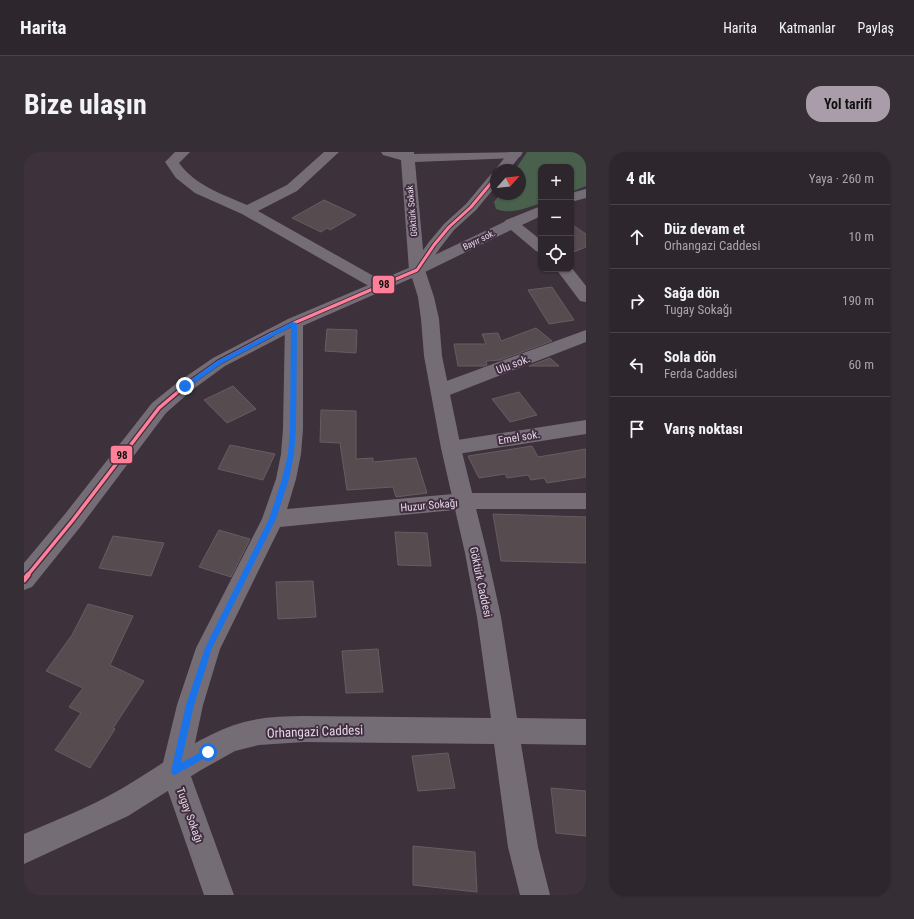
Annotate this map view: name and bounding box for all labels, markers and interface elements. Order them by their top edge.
text: Harita [20,16,66,39]
text: Harita [723,20,757,36]
text: Katmanlar [779,20,836,36]
text: Paylaş [858,20,894,36]
button: Yol tarifi [806,86,890,122]
text: Bize ulaşın [24,88,147,121]
north arrow [490,164,526,200]
map controls [538,164,574,272]
button: + [538,164,574,200]
text: 4 dk [626,168,655,188]
text: Yaya · 260 m [809,171,874,186]
street label: Göktürk Sokak [405,185,419,237]
button: − [538,200,574,236]
text: Düz devam et [664,220,745,238]
icon: ahead [626,226,648,248]
street label: Bayır sok. [461,228,497,252]
text: 10 m [848,229,874,244]
button: locate [538,236,574,272]
text: Orhangazi Caddesi [664,238,760,253]
line badge: 98 [372,275,395,294]
text: 98 [378,278,390,291]
text: Sağa dön [664,284,720,302]
icon: right [626,290,648,312]
text: 190 m [842,293,874,308]
text: Tugay Sokağı [664,302,732,317]
text: Sola dön [664,348,716,366]
street label: Ulu sok. [495,352,532,377]
icon: left [626,354,648,376]
text: 60 m [848,357,874,372]
text: Ferda Caddesi [664,366,737,381]
route end [176,377,194,395]
icon: arrive [626,418,648,440]
text: Varış noktası [664,420,743,438]
street label: Emel sok. [497,428,541,447]
line badge: 98 [110,445,133,464]
text: 98 [116,449,128,462]
street label: Huzur Sokağı [400,497,458,514]
street label: Göktürk Caddesi [467,546,494,618]
street label: Orhangazi Caddesi [267,722,363,741]
route start [199,743,217,761]
street label: Tugay Sokağı [174,786,206,845]

